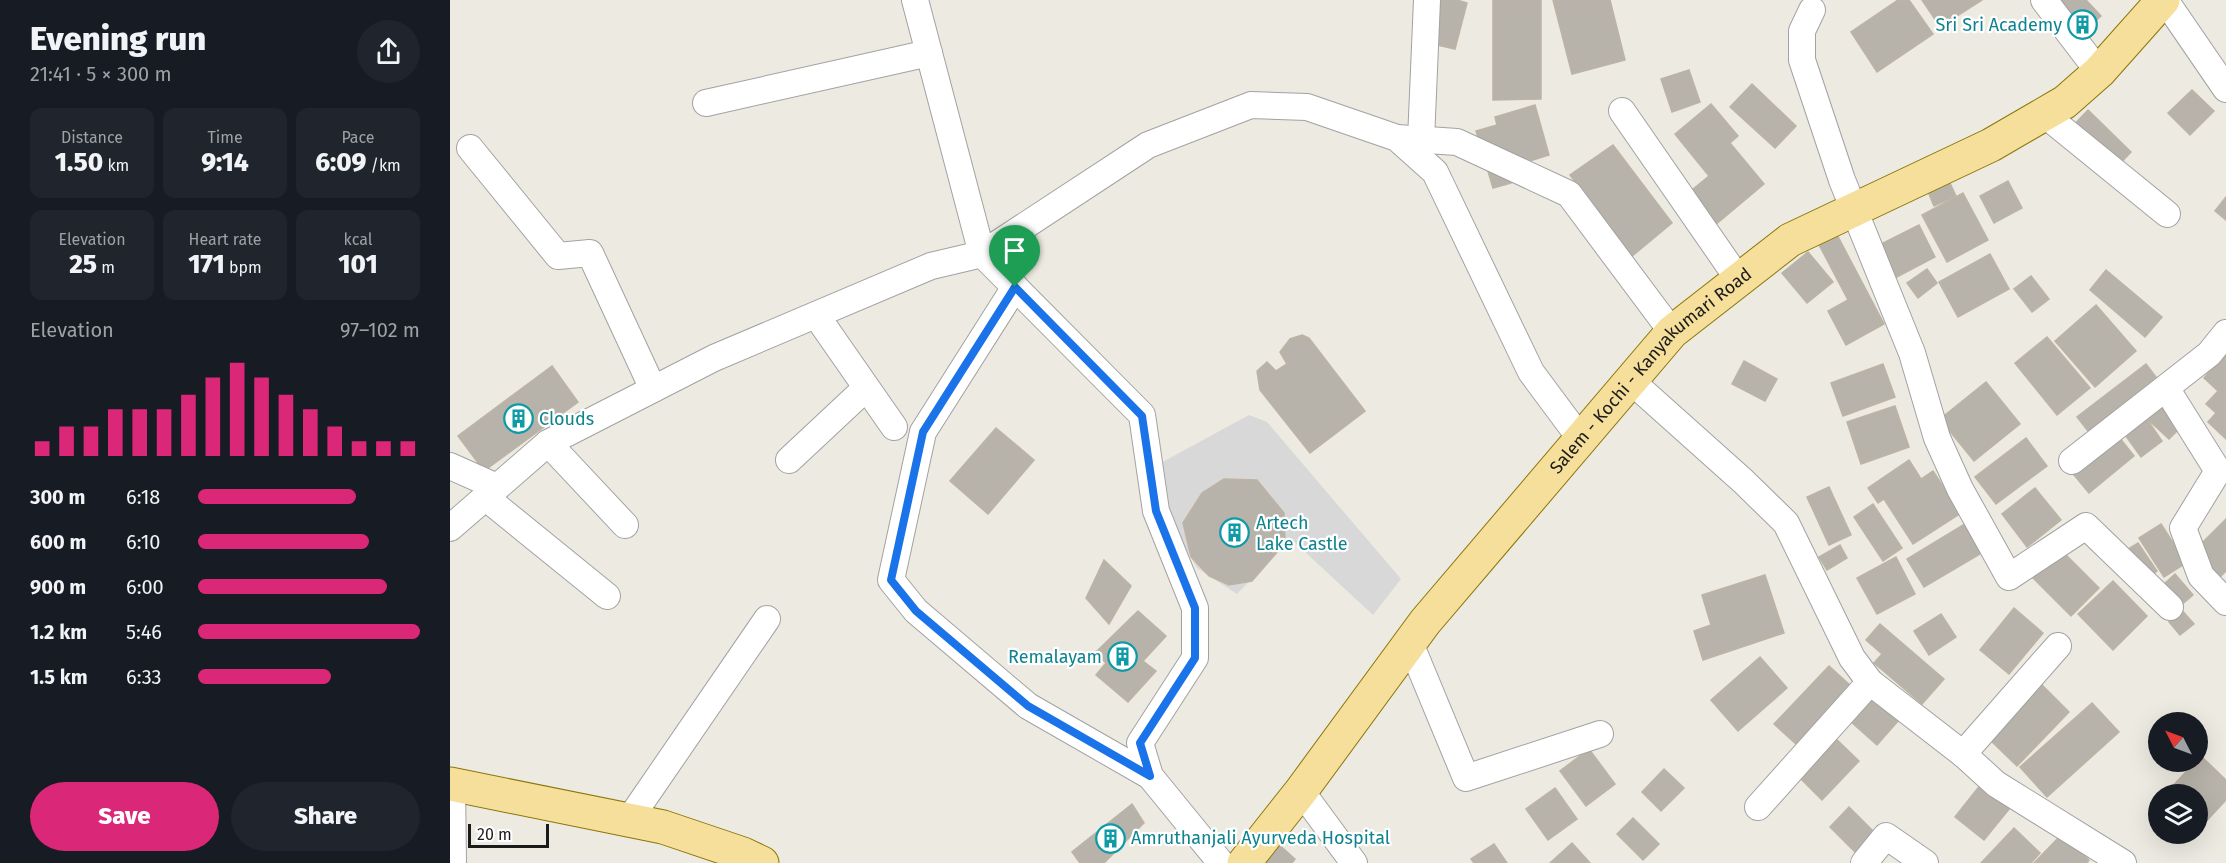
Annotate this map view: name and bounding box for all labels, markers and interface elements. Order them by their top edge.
building icon: Sri Sri Academy [2067,9,2099,41]
place label: Sri Sri Academy [1936,14,2062,36]
text: Evening run [30,19,206,59]
button: share [357,20,420,83]
text: 21:41 · 5 × 300 m [30,62,172,86]
text: Distance [61,128,123,147]
text: Time [207,128,243,147]
text: Pace [341,128,375,147]
text: 1.50 [55,147,103,178]
text: 9:14 [201,147,249,178]
text: 6:09 [315,147,366,178]
text: km [103,156,129,175]
text: /km [366,156,401,175]
pin [989,225,1040,287]
text: Elevation [58,230,126,249]
text: Heart rate [189,230,261,249]
text: kcal [344,230,372,249]
icon: arrive [998,234,1031,267]
text: 25 [69,249,97,280]
text: 171 [188,249,225,280]
text: 101 [338,249,378,280]
text: m [97,258,115,277]
text: bpm [225,258,262,277]
street label: Salem - Kochi - Kanyakumari Road [1545,263,1756,478]
text: Elevation [30,318,114,342]
text: 97–102 m [340,318,420,342]
building icon: Clouds [502,403,534,435]
place label: Clouds [539,408,594,430]
text: 300 m [30,485,85,509]
text: 6:18 [126,485,160,509]
place label: Artech Lake Castle [1256,512,1347,555]
building icon: Artech Lake Castle [1219,517,1251,549]
text: 600 m [30,530,86,554]
text: 6:10 [126,530,160,554]
text: 900 m [30,575,86,599]
text: 6:00 [126,575,164,599]
text: 1.2 km [30,620,87,644]
text: 5:46 [126,620,162,644]
building icon: Remalayam [1107,641,1139,673]
place label: Remalayam [1008,646,1102,668]
text: 1.5 km [30,665,88,689]
text: 6:33 [126,665,162,689]
north arrow [2148,712,2208,772]
map controls [2148,712,2208,844]
button: Save [30,782,219,851]
button: Share [231,782,420,851]
button: layers [2148,784,2208,844]
scale bar [468,821,549,848]
building icon: Amruthanjali Ayurveda Hospital [1094,822,1126,854]
text: 20 m [477,825,512,844]
place label: Amruthanjali Ayurveda Hospital [1131,827,1390,849]

